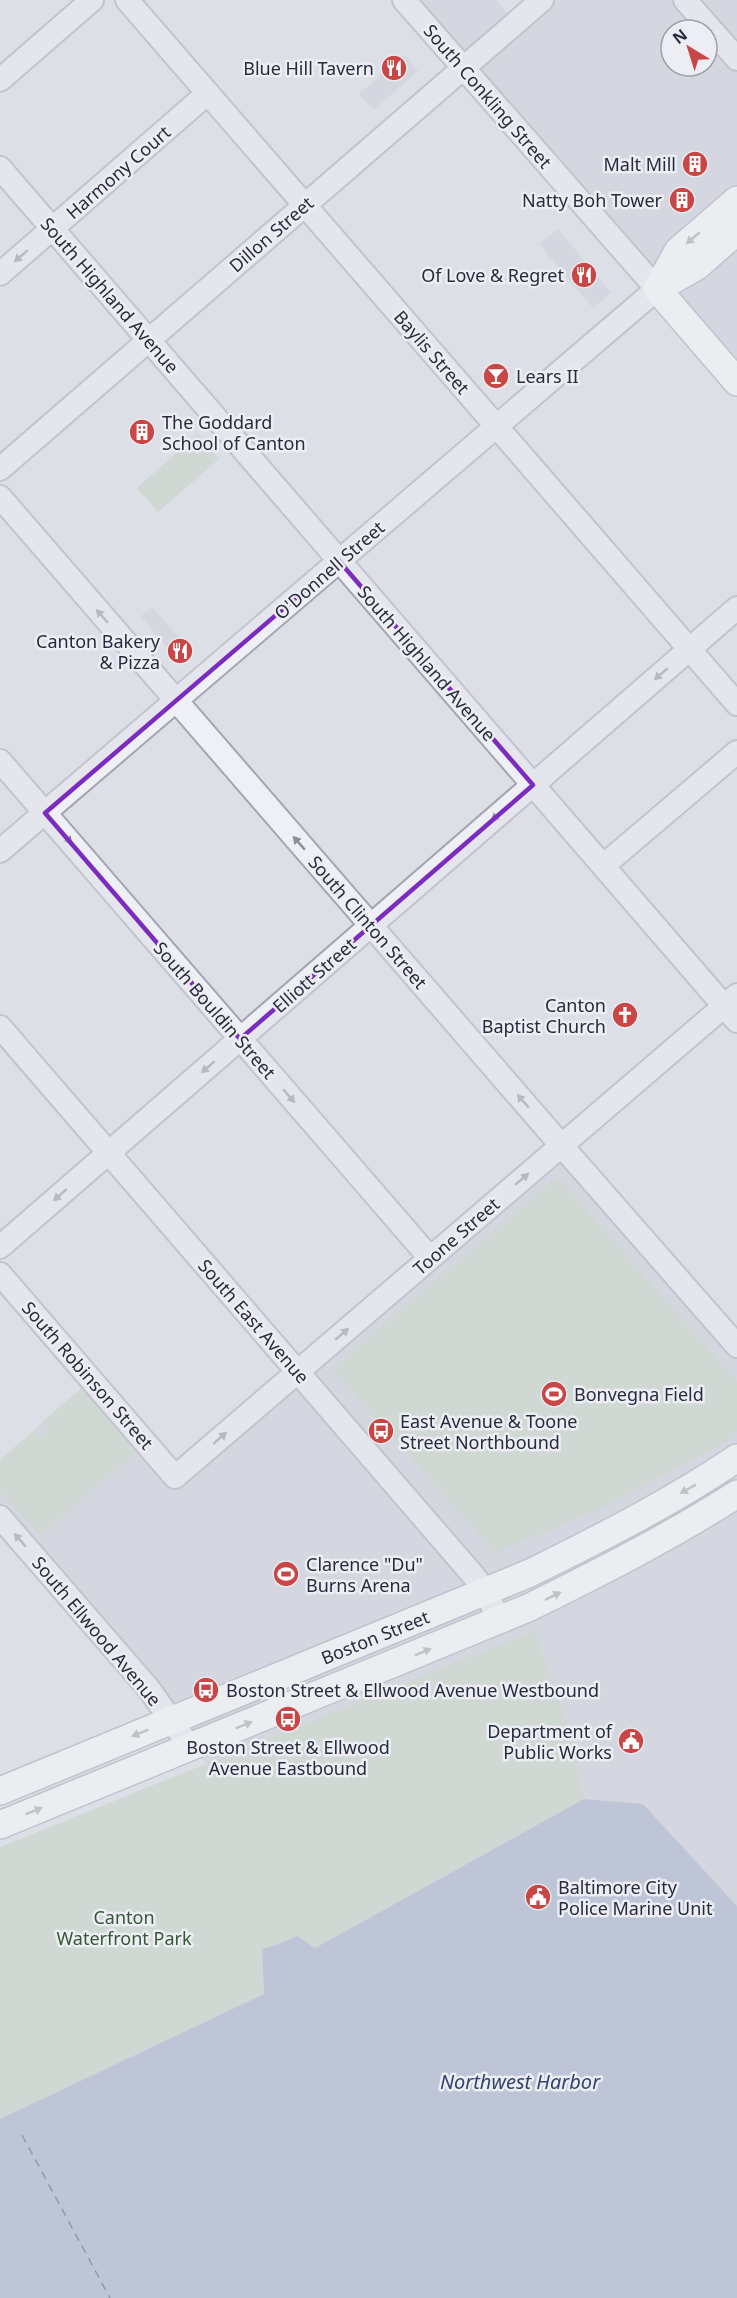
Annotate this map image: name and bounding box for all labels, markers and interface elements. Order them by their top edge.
north arrow [659,18,719,78]
street label: South Conkling Street [419,19,558,174]
text: N [668,24,692,49]
restaurant icon: Blue Hill Tavern [379,53,409,83]
place label: Blue Hill Tavern [243,56,374,80]
street label: Harmony Court [61,120,176,224]
building icon: Malt Mill [680,149,710,179]
place label: Malt Mill [603,152,676,176]
building icon: Natty Boh Tower [667,185,697,215]
place label: Natty Boh Tower [522,188,663,212]
street label: Dillon Street [224,190,319,277]
street label: South Highland Avenue [36,212,184,378]
one-way arrow [686,231,701,244]
one-way arrow [14,249,29,262]
restaurant icon: Of Love & Regret [569,260,599,290]
place label: Of Love & Regret [421,263,564,287]
street label: Baylis Street [389,305,475,399]
bar icon: Lears II [481,361,511,391]
place label: Lears II [516,364,579,388]
place label: The Goddard School of Canton [162,410,306,455]
building icon: The Goddard School of Canton [127,417,157,447]
street label: O'Donnell Street [269,515,390,625]
street label: South Highland Avenue [353,580,501,746]
one-way arrow [96,608,109,624]
place label: Canton Bakery & Pizza [36,629,161,674]
restaurant icon: Canton Bakery & Pizza [165,636,195,666]
one-way arrow [654,667,669,680]
one-way arrow [491,808,506,821]
one-way arrow [59,829,72,844]
one-way arrow [292,835,306,850]
street label: South Clinton Street [303,850,433,994]
street label: Elliott Street [267,932,361,1018]
street label: South Bouldin Street [149,936,282,1084]
place label: Canton Baptist Church [482,993,606,1038]
church icon: Canton Baptist Church [610,1000,640,1030]
one-way arrow [201,1060,216,1073]
one-way arrow [282,1088,295,1103]
one-way arrow [516,1093,529,1109]
one-way arrow [514,1173,529,1186]
one-way arrow [52,1188,68,1201]
street label: Toone Street [408,1192,505,1280]
street label: South East Avenue [193,1254,315,1388]
street label: South Robinson Street [17,1296,159,1454]
one-way arrow [334,1327,350,1340]
sports icon: Bonvegna Field [539,1379,569,1409]
place label: Bonvegna Field [574,1382,704,1406]
place label: East Avenue & Toone Street Northbound [400,1409,577,1454]
bus stop icon: East Avenue & Toone Street Northbound [366,1416,396,1446]
one-way arrow [212,1432,228,1445]
one-way arrow [680,1484,696,1495]
one-way arrow [14,1533,27,1548]
street label: South Ellwood Avenue [27,1551,167,1711]
place label: Clarence "Du" Burns Arena [306,1552,423,1597]
sports icon: Clarence "Du" Burns Arena [271,1559,301,1589]
one-way arrow [544,1591,561,1600]
street label: Boston Street [317,1604,433,1670]
one-way arrow [414,1647,432,1657]
bus stop icon: Boston Street & Ellwood Avenue Westbound [191,1675,221,1705]
place label: Boston Street & Ellwood Avenue Westbound [226,1678,599,1702]
bus stop icon: Boston Street & Ellwood Avenue Eastbound [273,1704,303,1734]
place label: Department of Public Works [487,1719,613,1764]
one-way arrow [235,1720,253,1729]
public building icon: Department of Public Works [616,1726,646,1756]
one-way arrow [131,1728,149,1738]
place label: Boston Street & Ellwood Avenue Eastbound [186,1735,390,1780]
one-way arrow [26,1806,44,1816]
place label: Baltimore City Police Marine Unit [558,1875,713,1920]
public building icon: Baltimore City Police Marine Unit [523,1882,553,1912]
park label: Canton Waterfront Park [56,1905,192,1950]
water label: Northwest Harbor [440,2068,601,2095]

